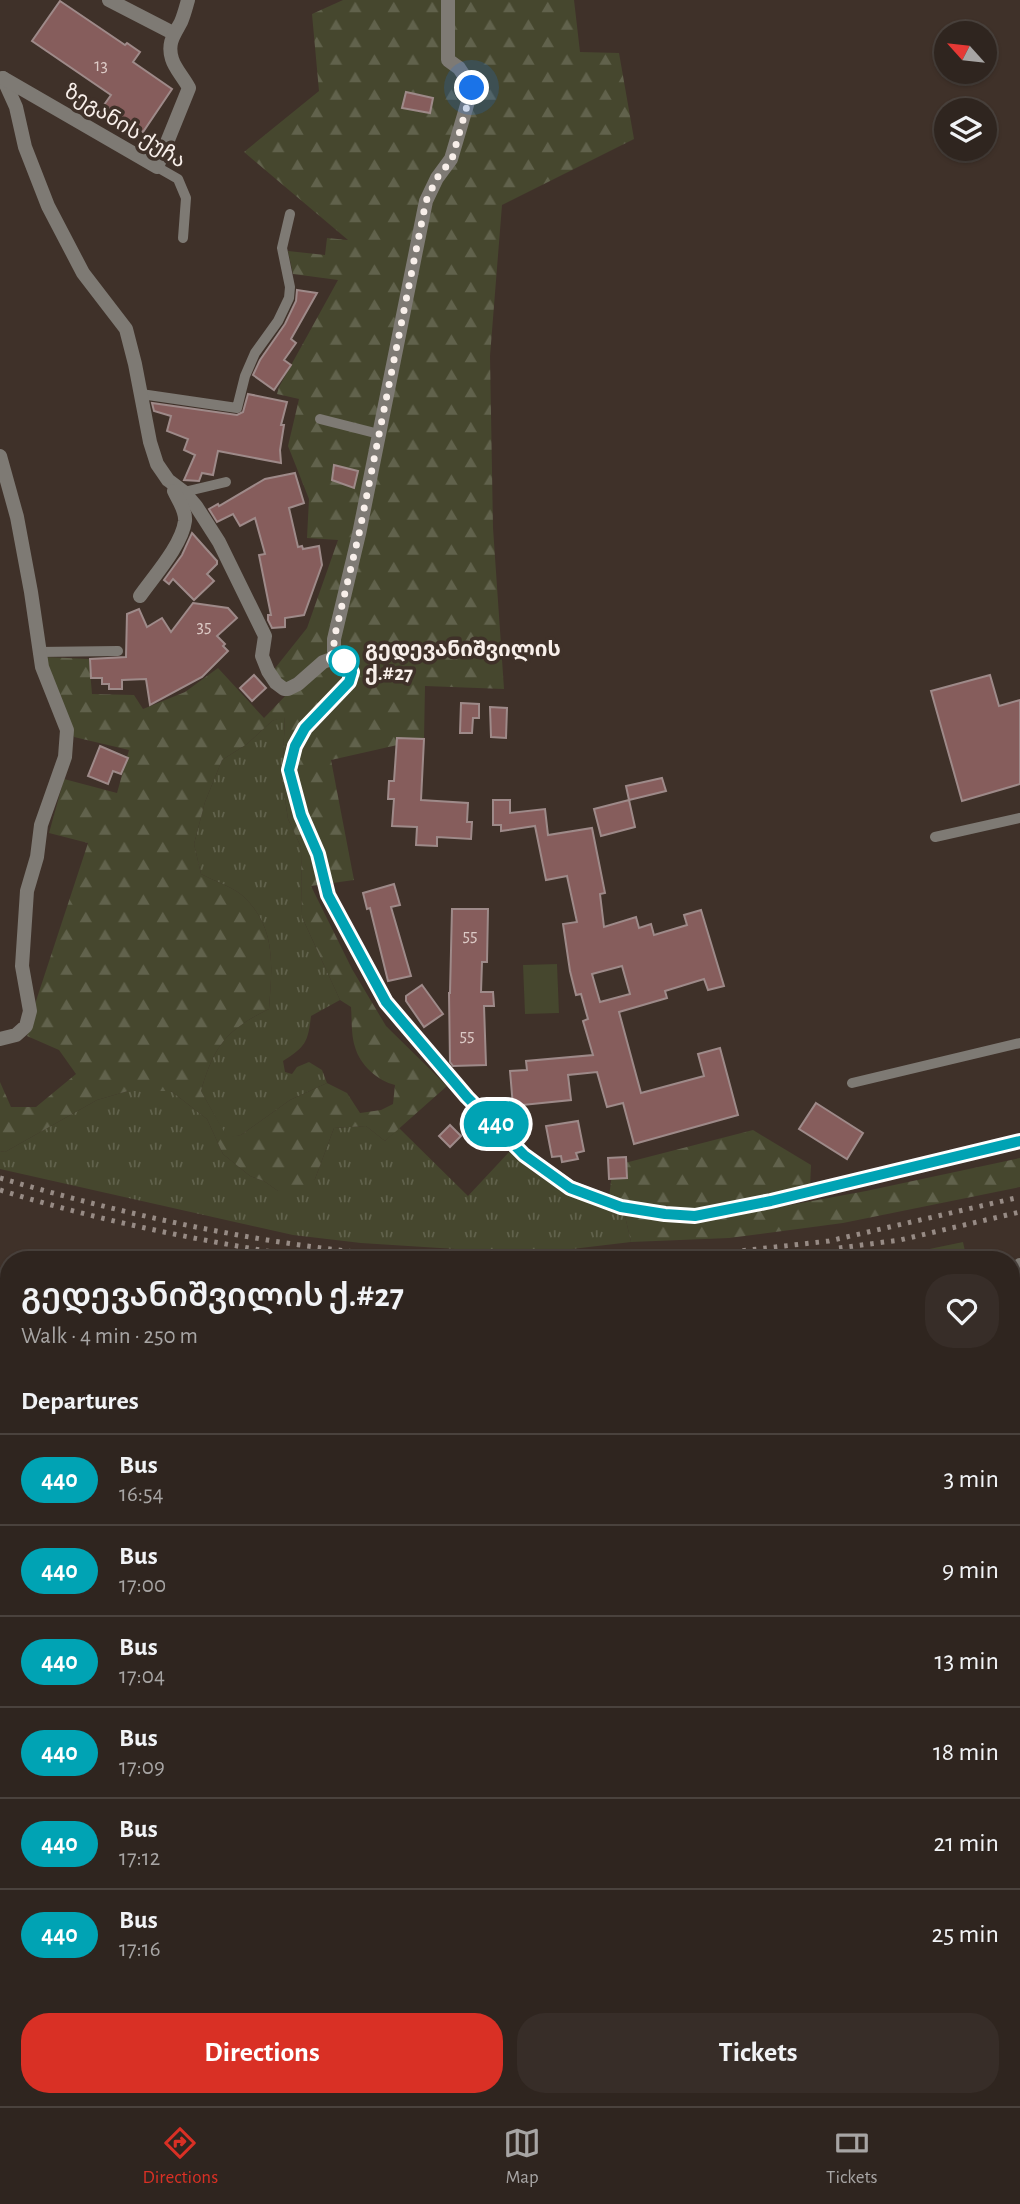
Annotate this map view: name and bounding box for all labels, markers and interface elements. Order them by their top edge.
north arrow [934,21,998,84]
map controls [934,21,997,161]
house number: 13 [94,57,108,75]
your location [454,70,489,105]
street label: ზეგანის ქუჩა [60,80,189,173]
button: layers [934,98,997,161]
house number: 35 [197,618,211,636]
place label: გედევანიშვილის ქ.#27 [365,639,561,685]
marker: გედევანიშვილის ქ.#27 [329,646,359,676]
house number: 55 [462,927,478,945]
house number: 55 [459,1027,475,1045]
line badge: 440 [456,1101,536,1147]
text: 440 [478,1112,514,1136]
button: heart [925,1274,999,1348]
text: გედევანიშვილის ქ.#27 [21,1280,404,1313]
text: Walk · 4 min · 250 m [21,1325,198,1348]
text: Departures [21,1388,139,1414]
text: Bus [119,1452,158,1478]
text: 3 min [943,1466,999,1492]
text: 440 [41,1468,78,1492]
text: 16:54 [119,1483,164,1506]
text: Bus [119,1543,158,1569]
text: 9 min [942,1557,999,1583]
text: 440 [41,1559,78,1583]
text: 17:00 [119,1574,166,1597]
text: Bus [119,1634,158,1660]
text: 13 min [935,1648,999,1674]
text: 440 [41,1650,78,1674]
text: 17:04 [119,1665,165,1688]
text: Bus [119,1725,158,1751]
text: 18 min [933,1739,999,1765]
text: 440 [41,1741,78,1765]
text: 17:09 [119,1756,165,1779]
text: Bus [119,1816,158,1842]
text: 21 min [933,1830,999,1856]
text: 440 [41,1832,78,1856]
text: 17:12 [119,1847,160,1870]
text: Bus [119,1907,158,1933]
text: 25 min [932,1921,999,1947]
text: 440 [41,1923,78,1947]
text: 17:16 [119,1938,161,1961]
button: Directions [21,2013,503,2093]
button: Tickets [517,2013,999,2093]
tab: Directions [142,2124,218,2189]
tab: Map [503,2124,541,2189]
tab: Tickets [826,2124,878,2189]

